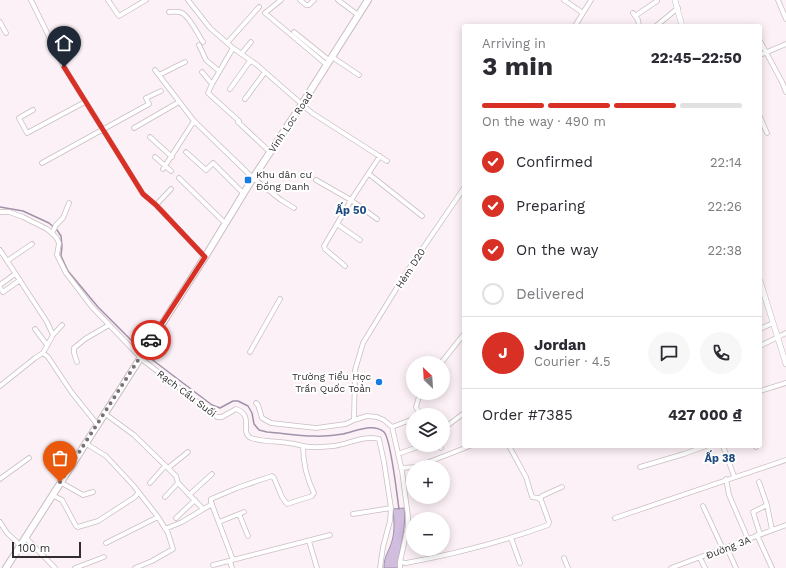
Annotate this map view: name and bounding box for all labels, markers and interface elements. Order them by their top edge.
pin [47,26,81,67]
icon: home [53,32,75,54]
text: Arriving in [482,36,546,51]
text: 22:45–22:50 [651,49,742,67]
text: 3 min [482,51,553,81]
street label: Vinh Loc Road [266,90,315,154]
text: On the way · 490 m [482,114,606,129]
icon: check [482,151,504,173]
text: Confirmed [516,153,593,171]
text: 22:14 [710,155,742,170]
place label: Khu dân cư Đồng Danh [256,169,312,192]
marker: Khu dân cư Đồng Danh [243,175,253,185]
icon: check [482,195,504,217]
text: Preparing [516,197,585,215]
text: 22:26 [708,199,742,214]
district label: Ấp 50 [336,202,367,217]
icon: check [482,239,504,261]
text: On the way [516,241,598,259]
text: 22:38 [707,243,742,258]
street label: Hẻm D20 [393,246,427,290]
text: Delivered [516,285,584,303]
courier [131,320,171,360]
icon: car [140,329,162,351]
button: chat [648,332,690,374]
button: phone [700,332,742,374]
text: Jordan [534,336,586,354]
text: J [498,344,508,362]
text: Courier · 4.5 [534,354,611,369]
north arrow [406,356,450,400]
map controls [406,356,450,556]
street label: Rạch Cầu Suối [155,368,218,419]
place label: Trường Tiểu Học Trần Quốc Toản [292,371,371,394]
marker: Trường Tiểu Học Trần Quốc Toản [374,377,384,387]
text: Order #7385 [482,406,573,424]
text: 427 000 ₫ [668,406,742,424]
button: layers [406,408,450,452]
pin [43,441,77,482]
icon: bag [49,447,71,469]
district label: Ấp 38 [705,450,736,465]
button: + [406,460,450,504]
button: − [406,512,450,556]
street label: Đường 3A [704,534,752,561]
scale bar [12,540,81,559]
text: 100 m [18,542,50,555]

